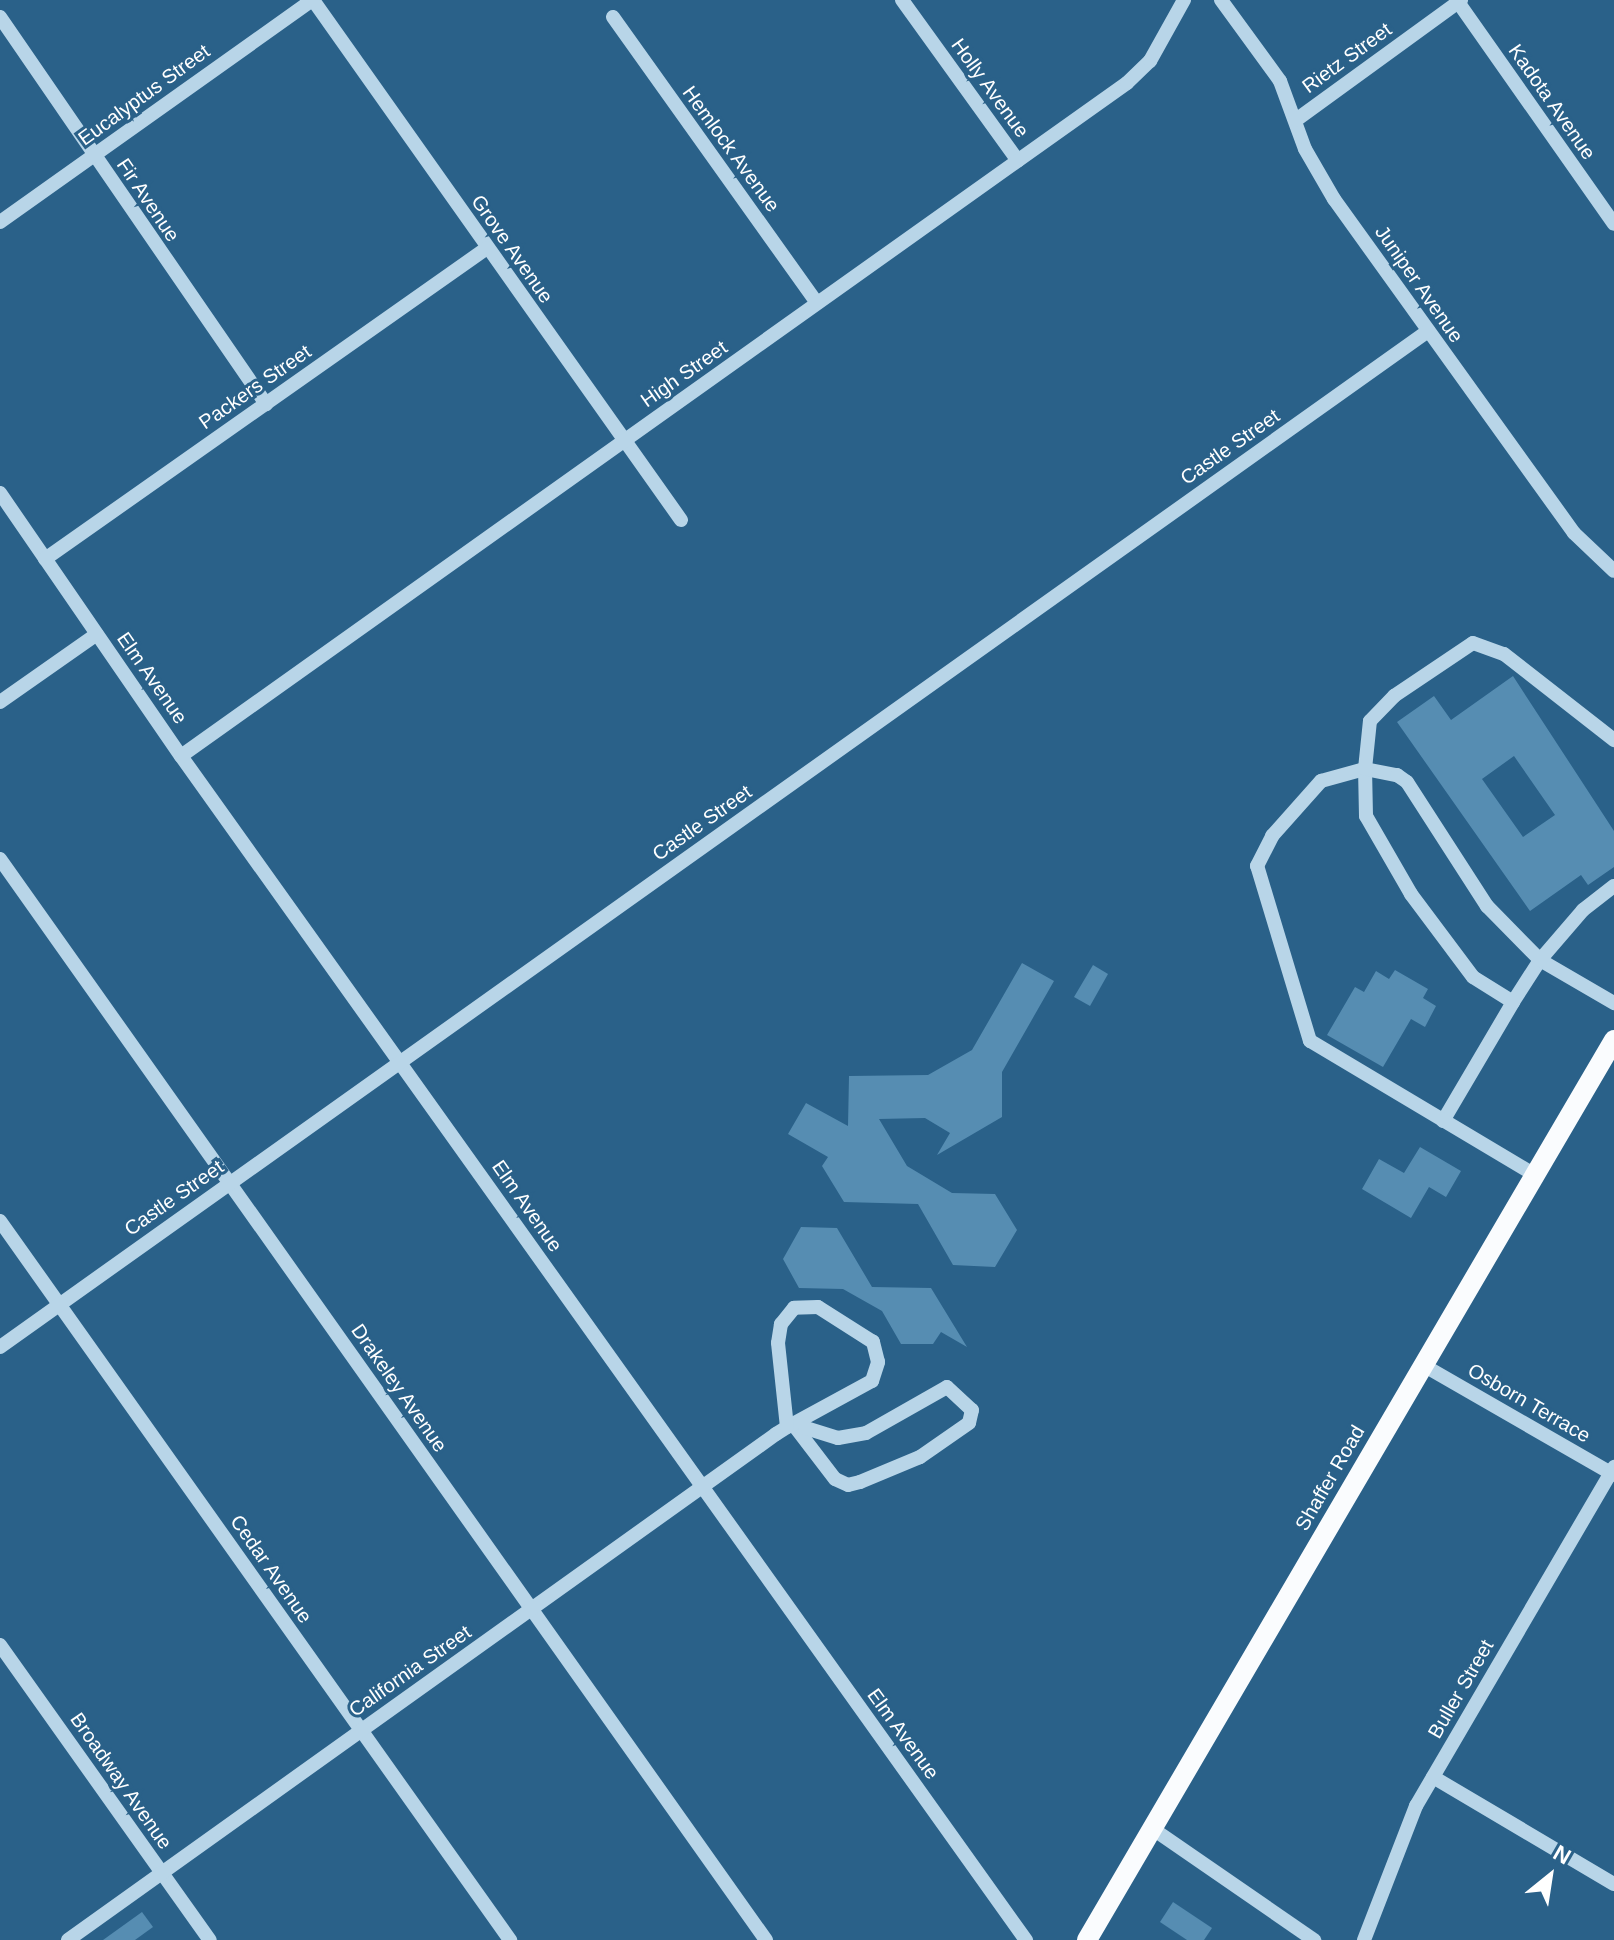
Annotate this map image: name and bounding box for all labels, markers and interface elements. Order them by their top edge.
street label: Rietz Street [1298,18,1396,98]
street label: Holly Avenue [946,33,1034,143]
street label: Eucalyptus Street [74,39,214,151]
street label: Kadota Avenue [1503,39,1601,165]
street label: Hemlock Avenue [677,81,785,217]
street label: Fir Avenue [111,153,185,247]
street label: Grove Avenue [466,190,558,308]
street label: Juniper Avenue [1369,220,1469,348]
street label: High Street [636,335,732,413]
street label: Packers Street [194,340,316,434]
street label: Castle Street [1176,404,1284,490]
street label: Elm Avenue [111,627,193,729]
street label: Castle Street [648,780,756,866]
street label: Castle Street [120,1155,228,1241]
street label: Elm Avenue [486,1155,568,1257]
street label: Drakeley Avenue [346,1319,452,1457]
street label: Osborn Terrace [1463,1358,1595,1448]
street label: Shaffer Road [1290,1421,1370,1535]
street label: Cedar Avenue [225,1510,317,1628]
street label: California Street [344,1620,476,1722]
street label: Buller Street [1423,1635,1499,1743]
street label: Elm Avenue [862,1683,944,1785]
street label: Broadway Avenue [65,1708,177,1854]
north arrow [1510,1836,1590,1916]
text: N [1549,1840,1575,1870]

